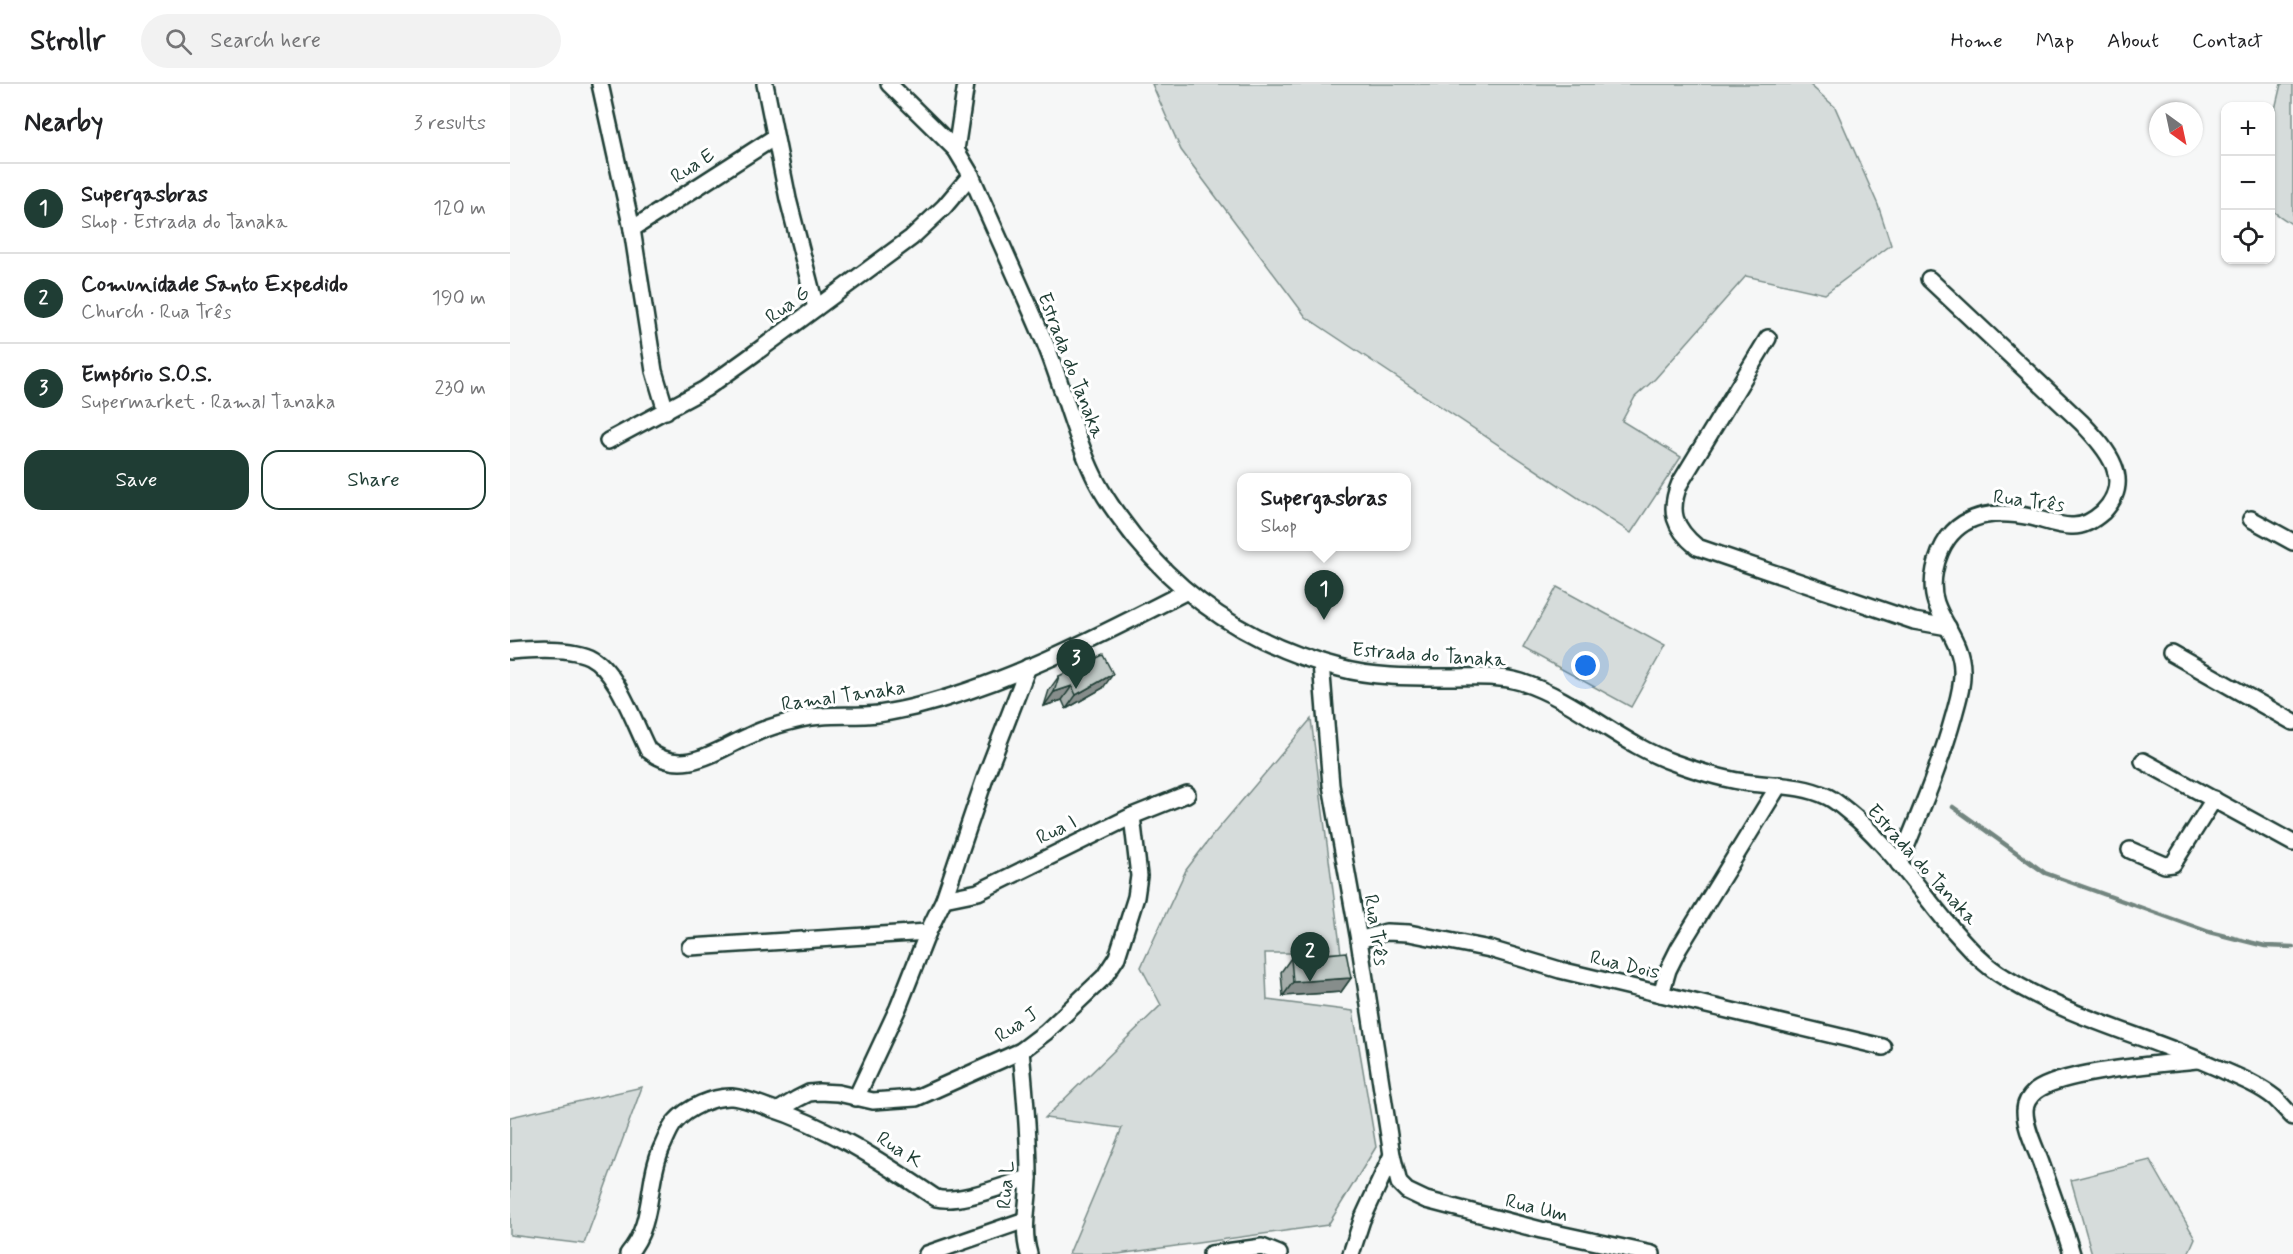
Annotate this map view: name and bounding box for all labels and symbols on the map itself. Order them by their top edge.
north arrow [2149,102,2203,156]
street label: Rua E [666,142,720,190]
street label: Rua G [760,280,816,331]
street label: Estrada do Tanaka [1030,289,1111,443]
street label: Rua Três [1991,484,2066,519]
pin: 1 [1304,570,1344,620]
street label: Estrada do Tanaka [1351,637,1508,674]
pin: 3 [1056,640,1096,689]
your location [1571,651,1600,680]
street label: Ramal Tanaka [779,674,907,719]
street label: Estrada do Tanaka [1860,799,1984,932]
street label: Rua I [1032,809,1081,852]
street label: Rua Três [1357,893,1395,968]
pin: 2 [1290,932,1330,982]
street label: Rua Dois [1587,944,1662,987]
street label: Rua J [990,1001,1044,1050]
street label: Rua K [871,1125,927,1175]
street label: Rua L [991,1159,1022,1210]
street label: Rua Um [1502,1188,1571,1229]

